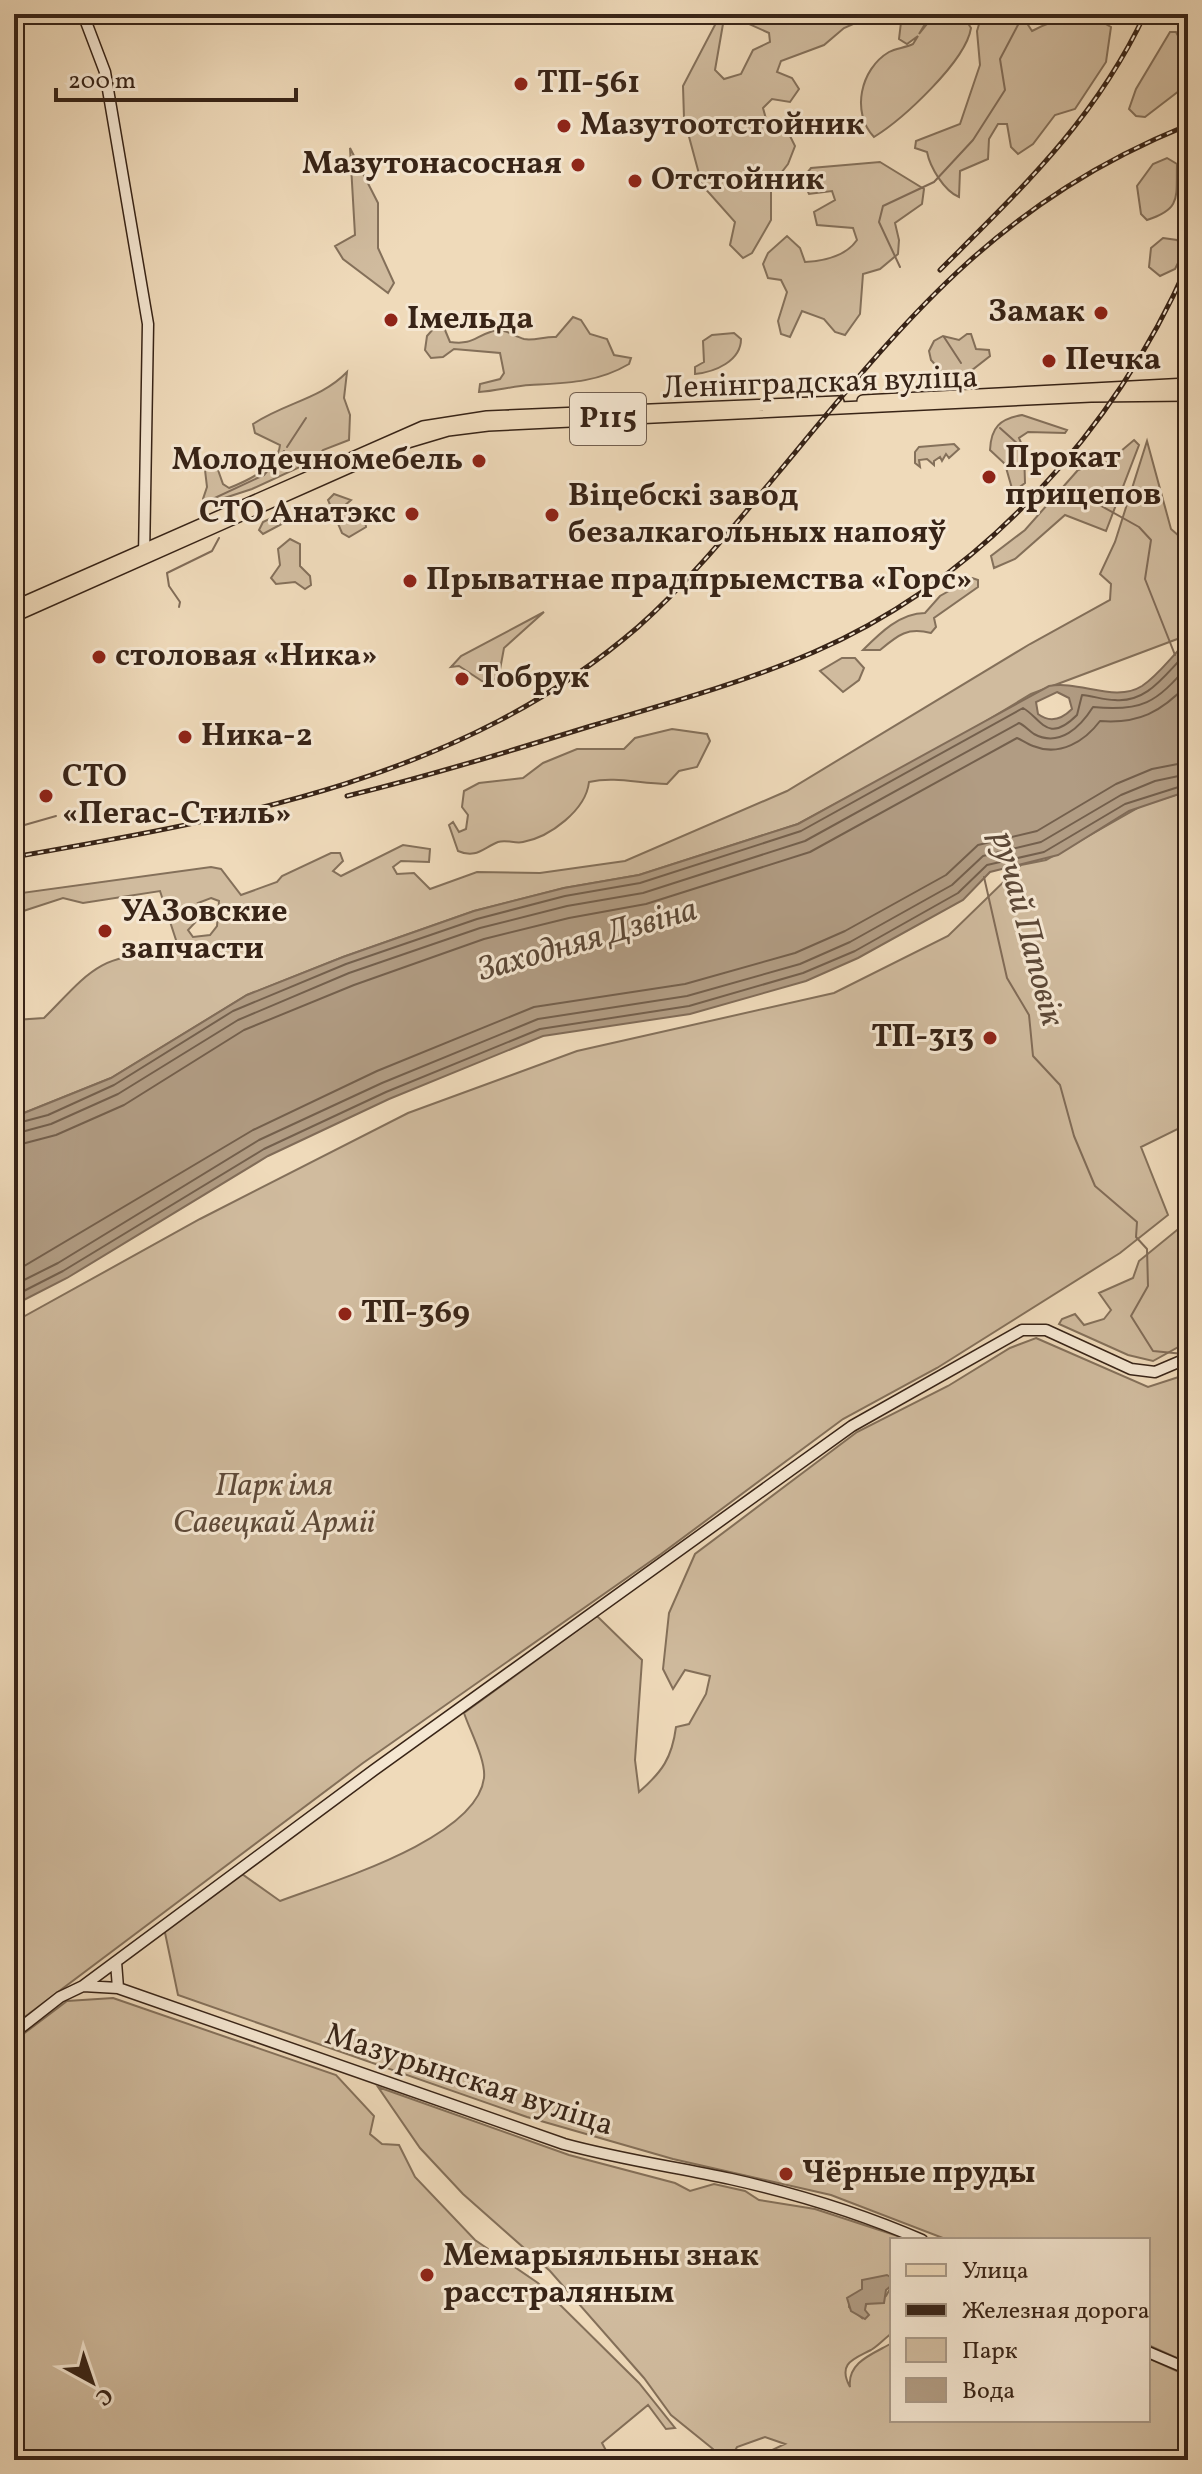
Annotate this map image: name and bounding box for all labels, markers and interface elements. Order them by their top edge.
scale bar [56,52,296,102]
place label: ТП-561 [537,62,640,106]
text: 200 m [68,65,136,99]
marker: ТП-561 [512,75,530,93]
place label: Мазутоотстойник [580,104,865,148]
marker: Мазутоотстойник [555,117,573,135]
place label: Мазутонасосная [302,143,562,187]
marker: Мазутонасосная [569,156,587,174]
place label: Отстойник [651,159,824,203]
marker: Отстойник [626,172,644,190]
place label: Замак [988,291,1085,335]
place label: Імельда [407,298,534,342]
marker: Замак [1092,304,1110,322]
marker: Імельда [382,311,400,329]
place label: Печка [1065,339,1161,383]
marker: Печка [1040,352,1058,370]
street label: Ленінградская вуліца [661,356,979,412]
road number: Р115 [570,393,646,445]
place label: Прокат прицепов [1005,437,1161,518]
place label: Молодечномебель [172,439,463,483]
marker: Молодечномебель [470,452,488,470]
marker: Прокат прицепов [980,468,998,486]
place label: Віцебскі завод безалкагольных напояў [568,475,946,556]
place label: СТО Анатэкс [199,492,396,536]
marker: СТО Анатэкс [403,505,421,523]
marker: Віцебскі завод безалкагольных напояў [543,506,561,524]
place label: Прыватнае прадпрыемства «Горс» [426,559,972,603]
marker: Прыватнае прадпрыемства «Горс» [401,572,419,590]
place label: столовая «Ника» [115,635,378,679]
marker: столовая «Ника» [90,648,108,666]
place label: Тобрук [478,657,589,701]
marker: Тобрук [453,670,471,688]
place label: Ника-2 [201,715,313,759]
marker: Ника-2 [176,728,194,746]
place label: СТО «Пегас-Стиль» [62,756,292,837]
marker: СТО «Пегас-Стиль» [37,787,55,805]
water label: ручай Паповік [977,827,1075,1032]
water label: Заходняя Дзвіна [472,887,703,995]
place label: УАЗовские запчасти [121,891,288,972]
marker: УАЗовские запчасти [96,922,114,940]
place label: ТП-313 [871,1016,974,1060]
marker: ТП-313 [981,1029,999,1047]
place label: ТП-369 [361,1292,470,1336]
marker: ТП-369 [336,1305,354,1323]
park label: Парк імя Савецкай Арміі [173,1465,376,1546]
street label: Мазурынская вуліца [319,2014,619,2148]
place label: Чёрные пруды [802,2152,1035,2196]
marker: Чёрные пруды [777,2165,795,2183]
place label: Мемарыяльны знак расстраляным [443,2235,759,2316]
legend [890,2238,1150,2422]
text: Улица [962,2255,1029,2289]
marker: Мемарыяльны знак расстраляным [418,2266,436,2284]
text: Железная дорога [962,2295,1150,2329]
text: Парк [962,2335,1018,2369]
north arrow [52,2342,132,2422]
text: Вода [962,2375,1015,2409]
text: С [88,2379,119,2412]

